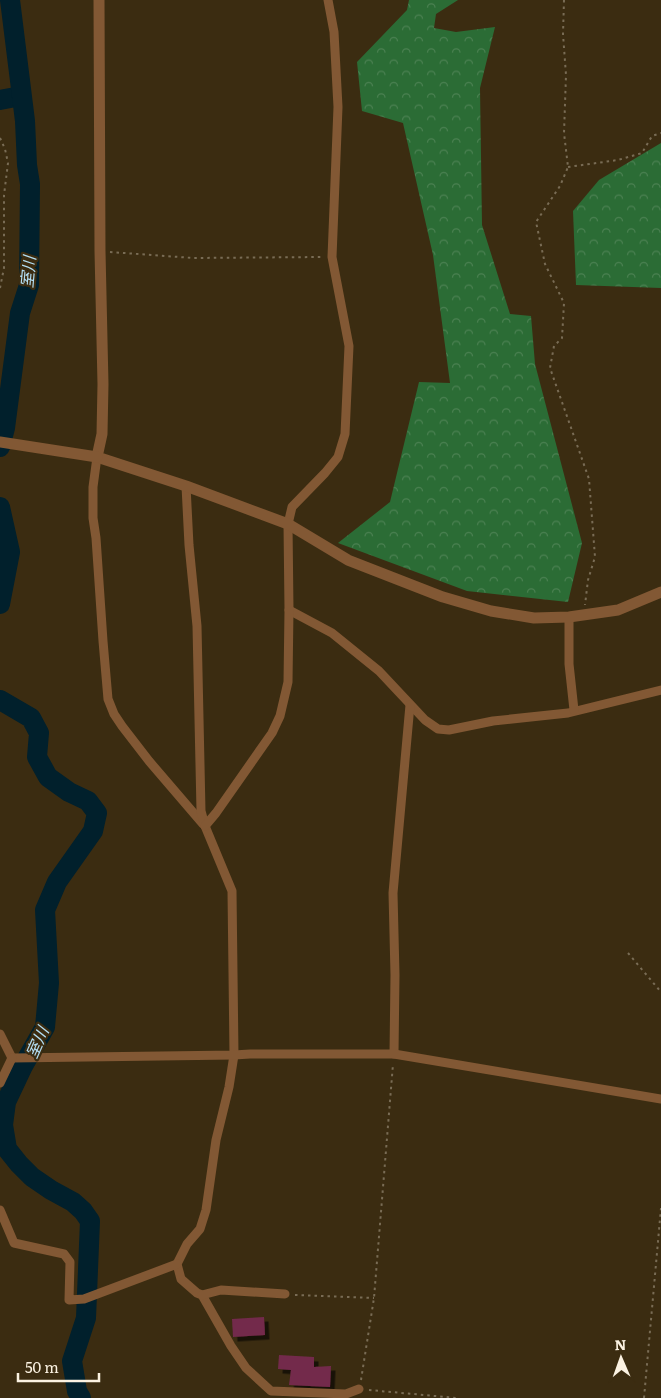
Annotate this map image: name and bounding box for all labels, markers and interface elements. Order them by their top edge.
water label: 室川 [14,253,41,289]
water label: 室川 [19,1021,54,1062]
north arrow [596,1333,646,1383]
text: N [614,1334,627,1354]
scale bar [18,1350,99,1382]
text: 50 m [25,1355,59,1378]

